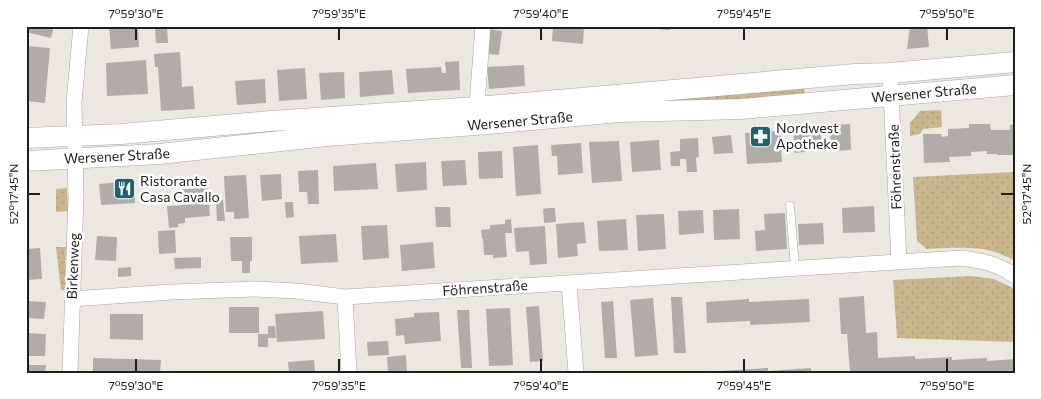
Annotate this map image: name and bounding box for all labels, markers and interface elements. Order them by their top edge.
text: 7°59'30"E [109,6,163,20]
text: 7°59'35"E [312,6,366,20]
text: 7°59'40"E [513,6,569,20]
text: 7°59'45"E [717,6,771,20]
text: 7°59'50"E [920,6,974,20]
street label: Wersener Straße [870,79,977,106]
street label: Wersener Straße [466,107,573,134]
place label: Nordwest Apotheke [776,119,839,152]
pharmacy icon: Nordwest Apotheke [748,124,772,148]
street label: Föhrenstraße [885,124,904,210]
street label: Wersener Straße [64,144,170,167]
text: 52°17'45"N [6,164,20,224]
text: 52°17'45"N [1019,164,1033,224]
place label: Ristorante Casa Cavallo [140,172,220,205]
restaurant icon: Ristorante Casa Cavallo [112,177,136,201]
street label: Birkenweg [63,232,82,300]
street label: Föhrenstraße [442,276,528,299]
text: 7°59'30"E [109,378,163,392]
text: 7°59'35"E [312,378,366,392]
text: 7°59'40"E [513,378,569,392]
text: 7°59'45"E [717,378,771,392]
text: 7°59'50"E [920,378,974,392]

